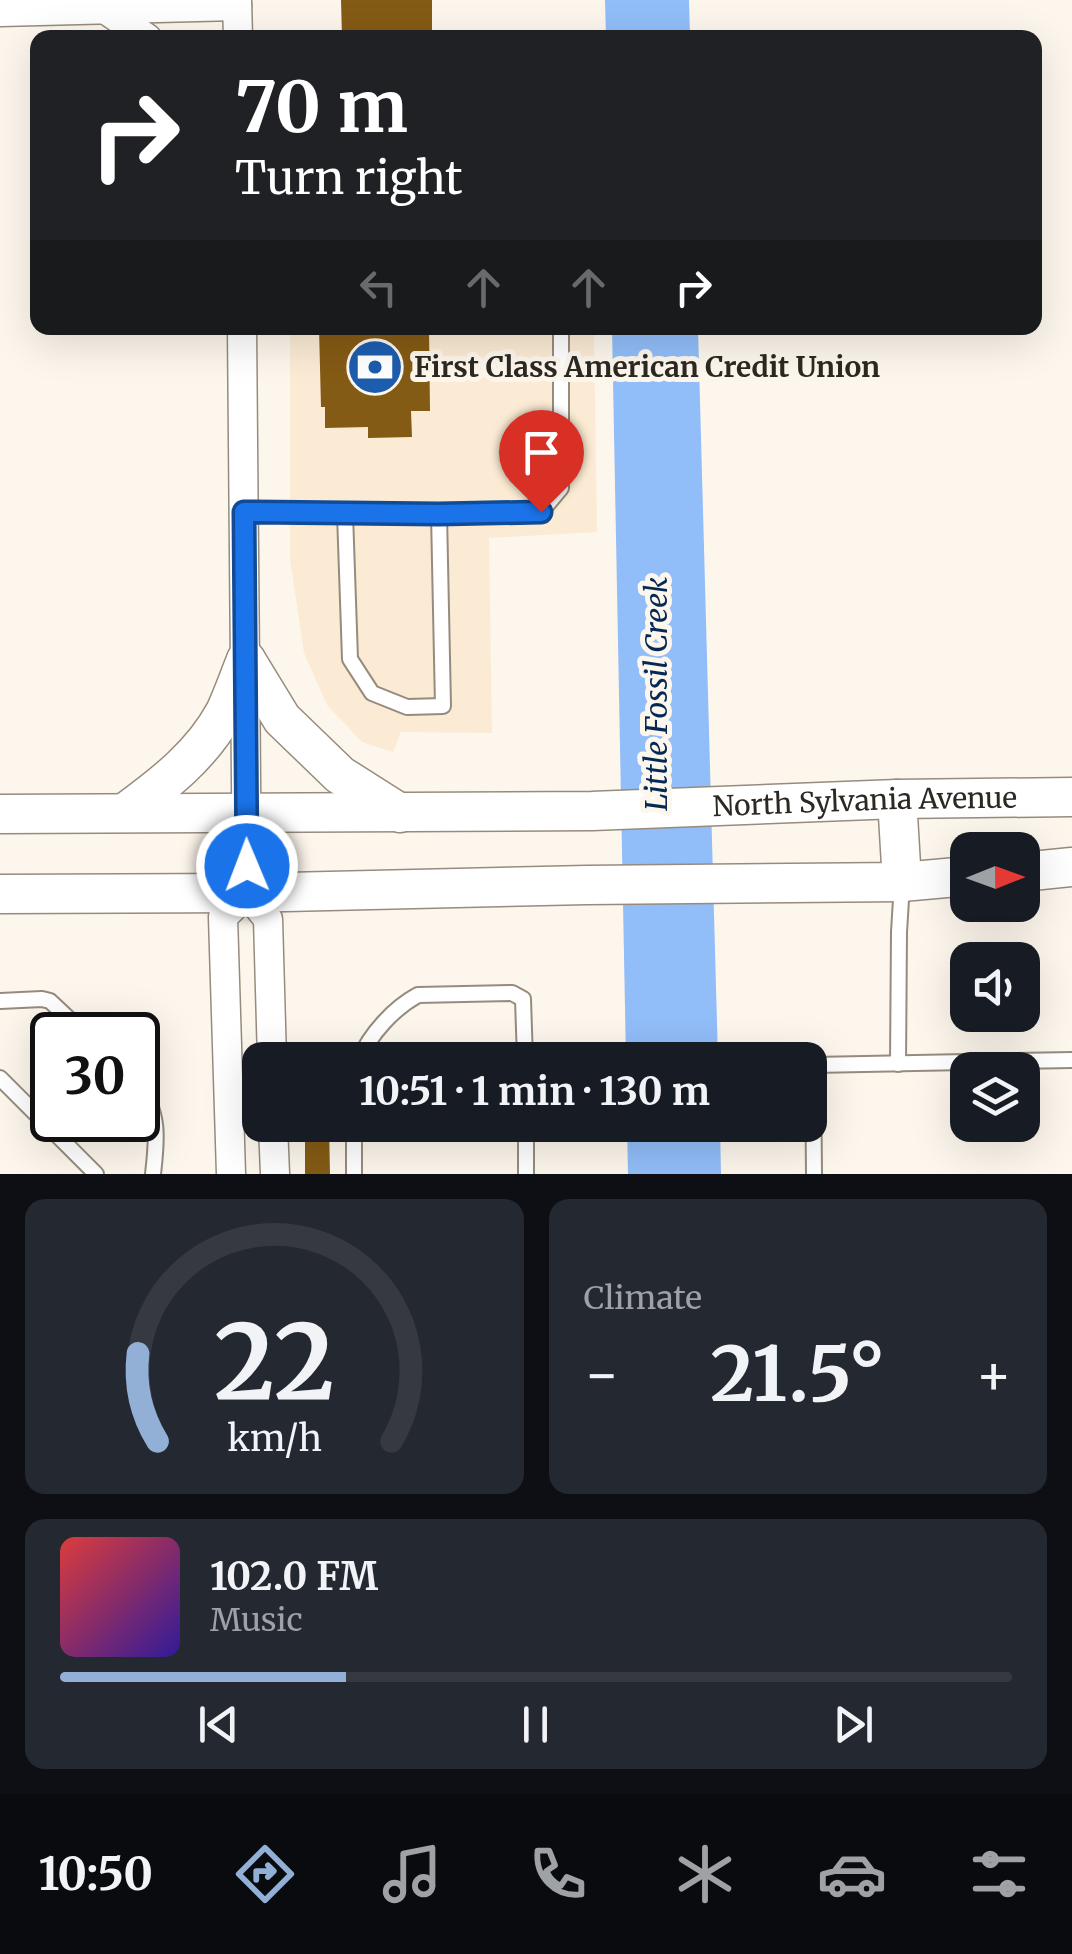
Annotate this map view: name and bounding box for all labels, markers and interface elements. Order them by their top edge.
text: 70 m [235,63,408,151]
icon: right [70,70,200,200]
text: Turn right [235,150,463,206]
icon: left [351,260,406,315]
icon: ahead [456,260,511,315]
icon: ahead [561,260,616,315]
icon: right [666,260,721,315]
bank icon: First Class American Credit Union [345,337,405,397]
place label: First Class American Credit Union [414,349,880,385]
pin [499,410,584,513]
icon: arrive [514,425,569,480]
water label: Little Fossil Creek [637,576,675,811]
street label: North Sylvania Avenue [712,780,1017,824]
position arrow [195,814,299,918]
north arrow [950,832,1040,922]
map controls [950,832,1040,1142]
button: sound [950,942,1040,1032]
speed limit sign: 30 [30,1012,160,1142]
button: layers [950,1052,1040,1142]
text: 10:51 · 1 min · 130 m [359,1068,710,1115]
text: Climate [584,1278,702,1318]
text: 22 [214,1297,335,1427]
text: 21.5° [710,1327,885,1421]
text: − [584,1340,620,1409]
text: + [975,1340,1012,1409]
text: km/h [227,1416,322,1461]
text: 102.0 FM [210,1553,378,1600]
text: Music [210,1600,303,1640]
icon: previous [191,1697,246,1752]
icon: pause [508,1697,563,1752]
icon: next [826,1697,881,1752]
icon: directions [230,1839,300,1909]
icon: music [377,1839,447,1909]
icon: phone [523,1839,593,1909]
icon: climate [670,1839,740,1909]
icon: car [817,1839,887,1909]
icon: filters [964,1839,1034,1909]
text: 10:50 [38,1846,153,1902]

